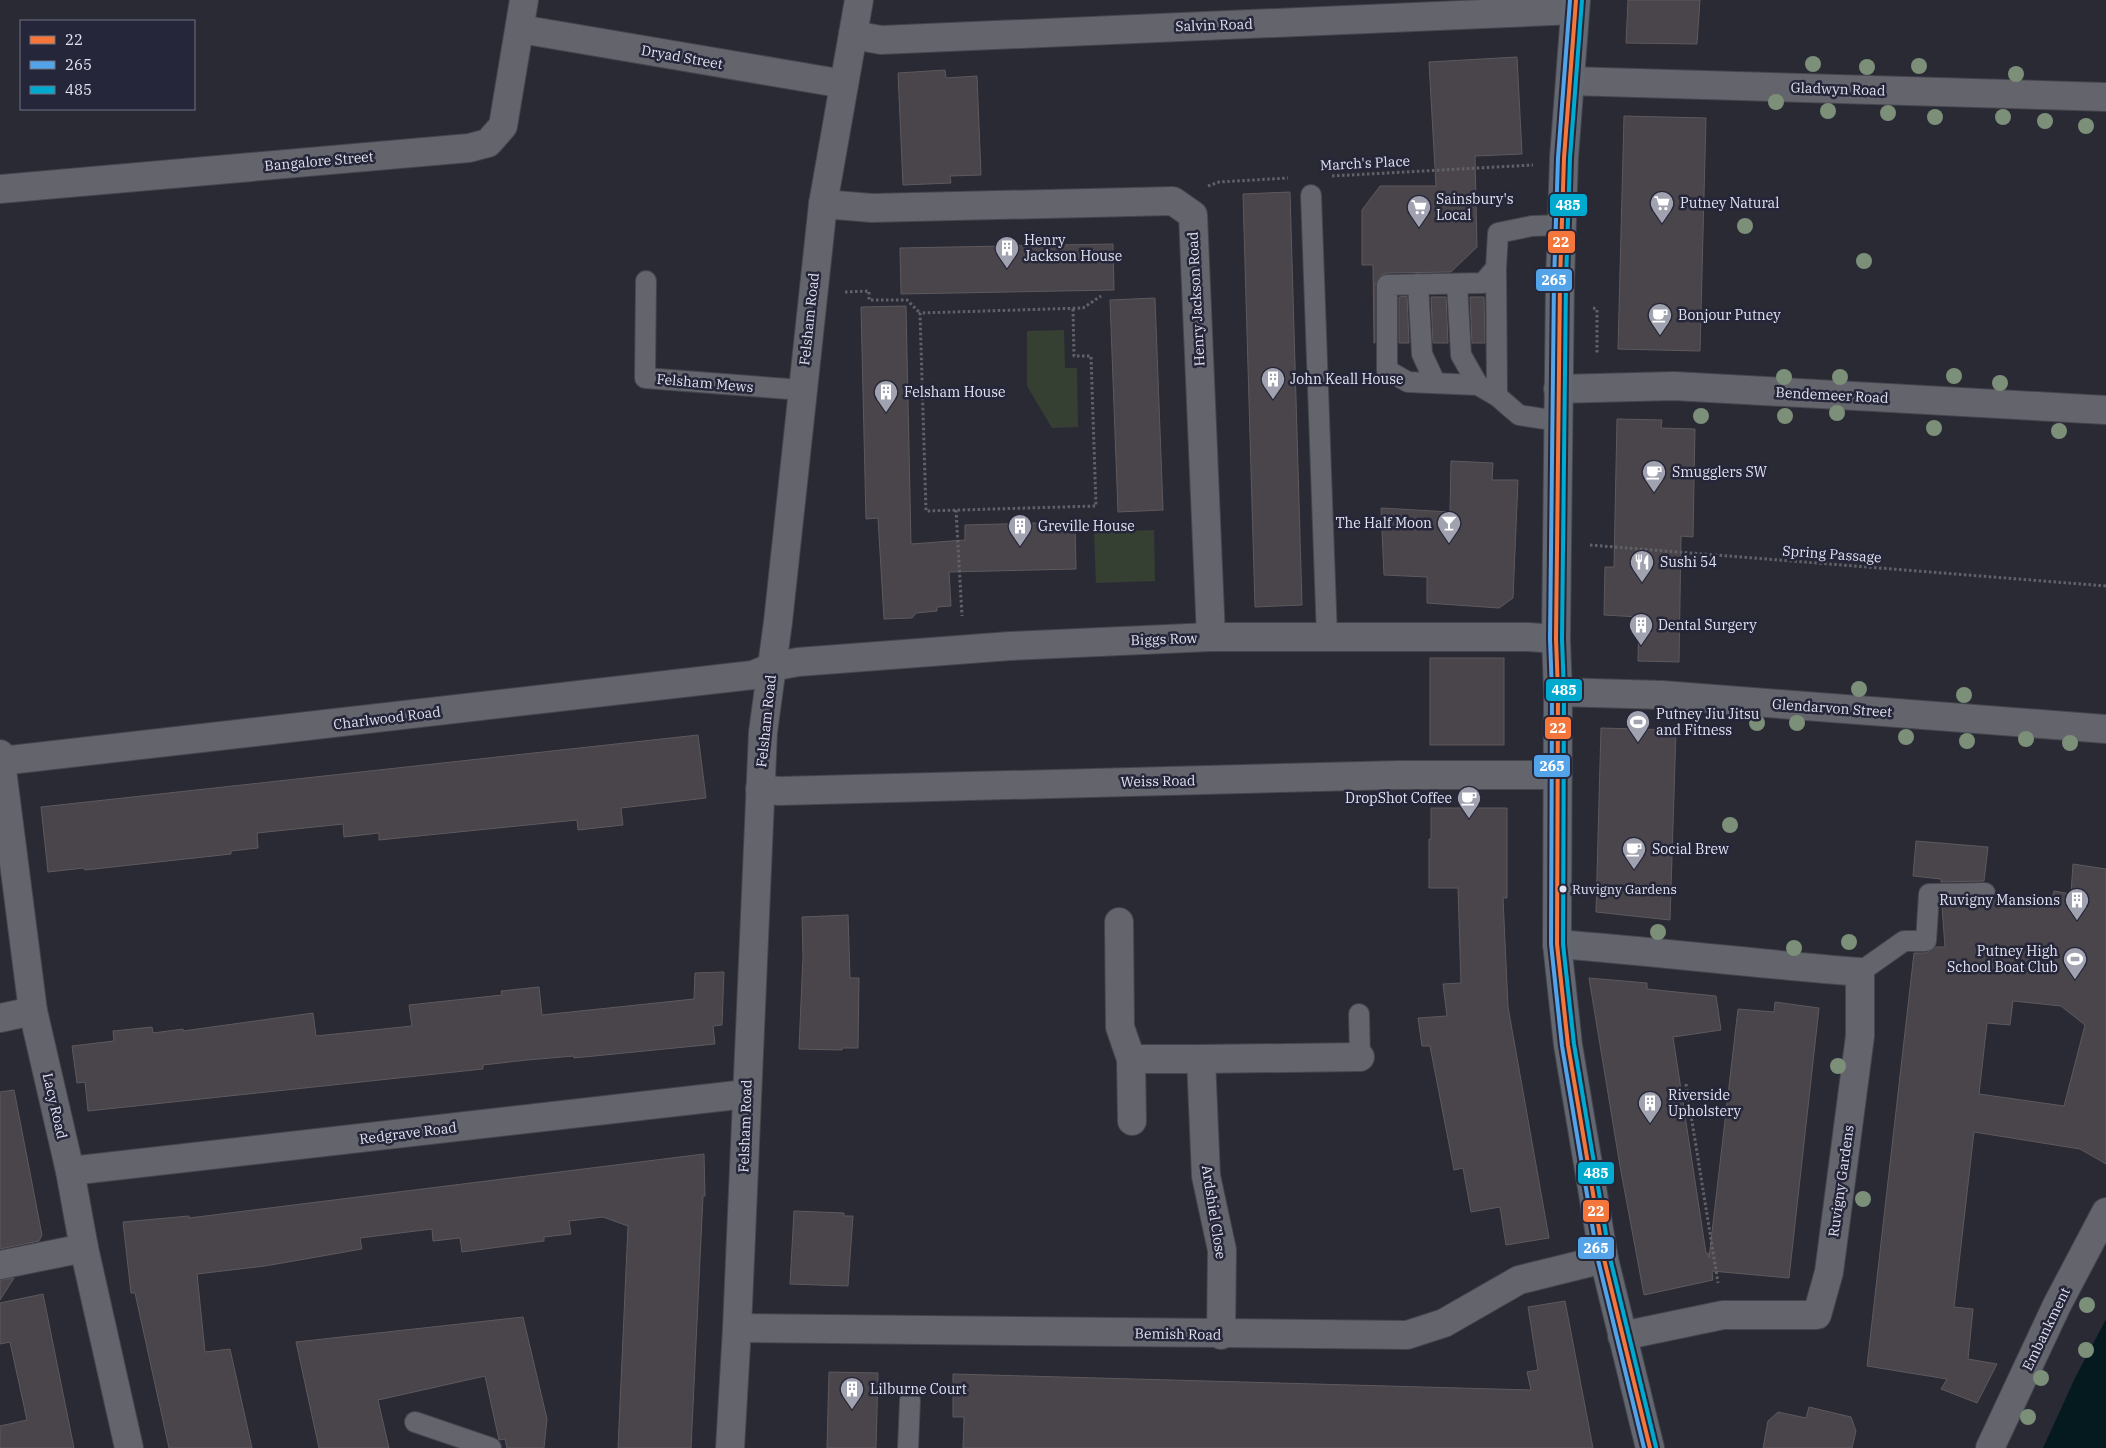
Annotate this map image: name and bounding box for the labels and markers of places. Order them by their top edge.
place label: Sainsbury's Local [1436,190,1514,224]
supermarket icon: Putney Natural [1649,190,1675,224]
supermarket icon: Sainsbury's Local [1406,194,1432,228]
place label: Putney Natural [1680,194,1779,212]
place label: Henry Jackson House [1024,231,1122,265]
building icon: Henry Jackson House [994,235,1020,269]
cafe icon: Bonjour Putney [1647,302,1673,336]
place label: Bonjour Putney [1678,306,1781,324]
building icon: John Keall House [1260,366,1286,400]
place label: John Keall House [1290,370,1403,388]
building icon: Felsham House [873,379,899,413]
place label: Felsham House [904,383,1006,401]
cafe icon: Smugglers SW [1641,459,1667,493]
place label: Smugglers SW [1672,463,1768,481]
bar icon: The Half Moon [1436,510,1462,544]
building icon: Greville House [1007,513,1033,547]
place label: The Half Moon [1335,514,1432,532]
place label: Greville House [1038,517,1135,535]
restaurant icon: Sushi 54 [1629,549,1655,583]
place label: Sushi 54 [1660,553,1717,571]
building icon: Dental Surgery [1628,612,1654,646]
place label: Dental Surgery [1658,616,1757,634]
place label: Putney Jiu Jitsu and Fitness [1656,705,1760,739]
sports icon: Putney Jiu Jitsu and Fitness [1625,709,1651,743]
cafe icon: DropShot Coffee [1456,785,1482,819]
place label: DropShot Coffee [1345,789,1452,807]
cafe icon: Social Brew [1621,836,1647,870]
place label: Social Brew [1652,840,1729,858]
place label: Ruvigny Gardens [1572,881,1677,898]
marker: Ruvigny Gardens [1558,884,1568,894]
building icon: Ruvigny Mansions [2064,887,2090,921]
place label: Ruvigny Mansions [1939,891,2060,909]
place label: Putney High School Boat Club [1947,942,2058,976]
sports icon: Putney High School Boat Club [2062,946,2088,980]
place label: Riverside Upholstery [1668,1086,1742,1120]
building icon: Riverside Upholstery [1637,1090,1663,1124]
building icon: Lilburne Court [839,1376,865,1410]
place label: Lilburne Court [870,1380,967,1398]

